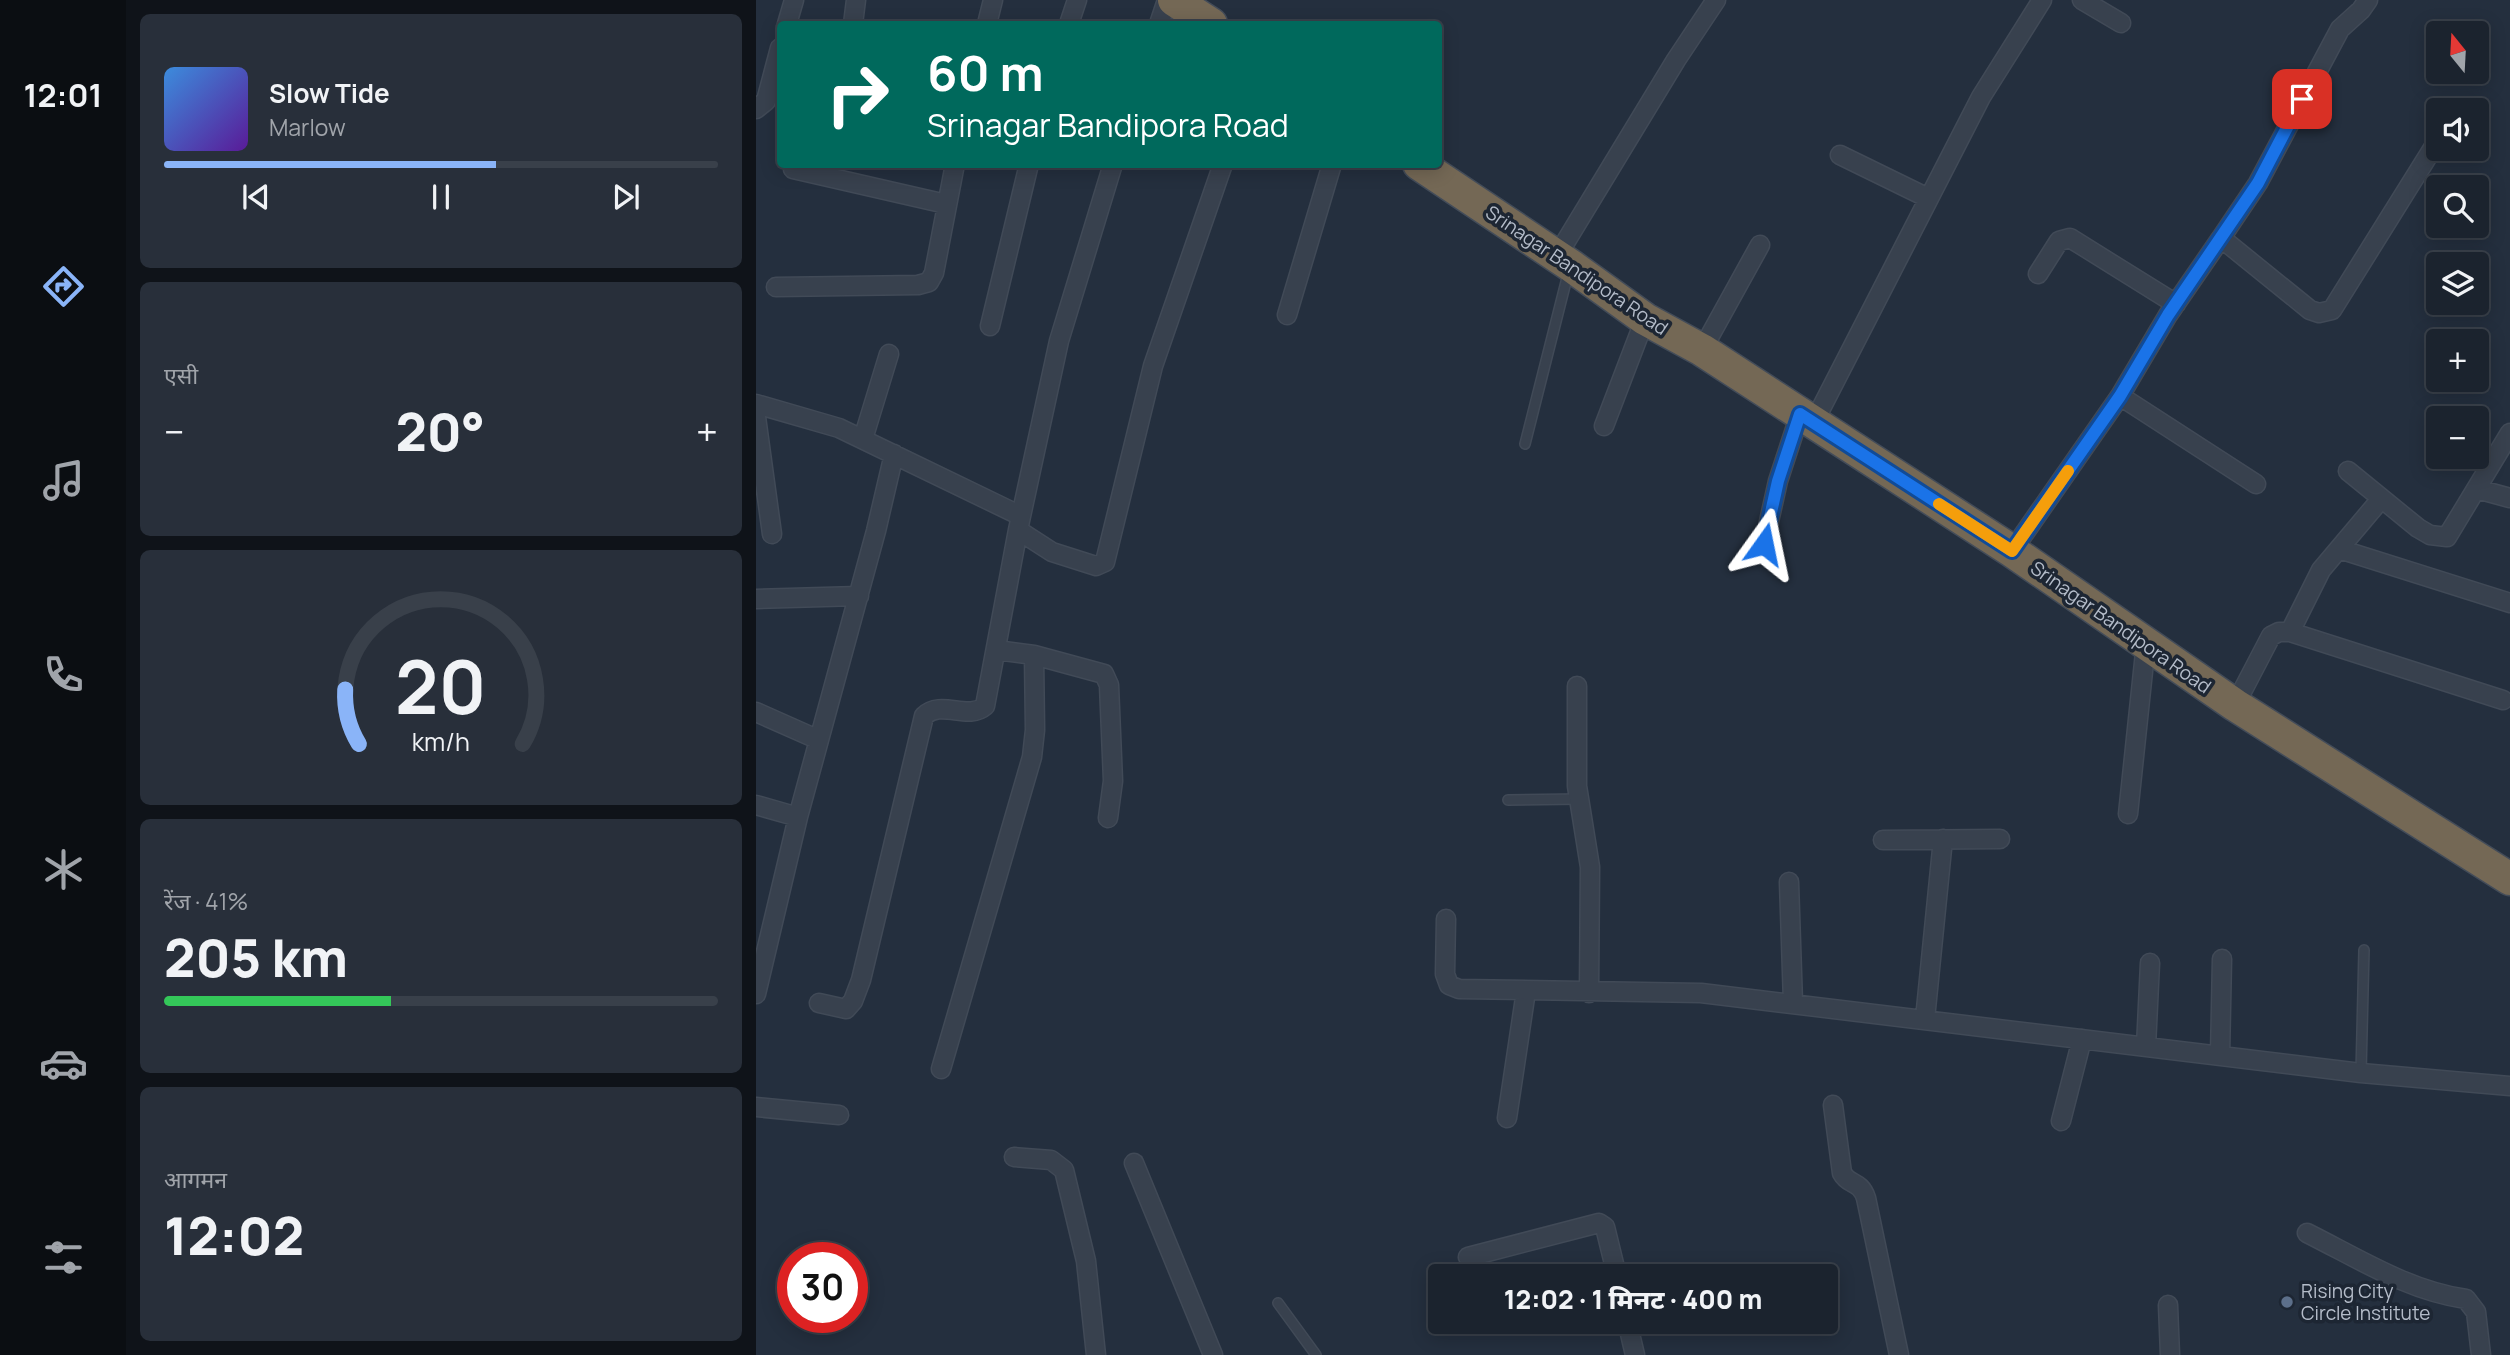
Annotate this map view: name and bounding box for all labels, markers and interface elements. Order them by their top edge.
north arrow [2426,21,2488,84]
map controls [2426,21,2489,469]
text: 60 m [927,39,1044,106]
icon: right [812,49,903,140]
pin [2272,69,2332,129]
text: 12:01 [23,73,103,117]
text: Slow Tide [269,75,390,111]
icon: arrive [2283,80,2321,118]
button: sound [2426,98,2489,161]
text: Srinagar Bandipora Road [927,103,1289,147]
text: Marlow [269,111,346,143]
button: search [2426,175,2489,238]
icon: previous [237,178,275,216]
icon: pause [422,178,460,216]
icon: next [607,178,645,216]
street label: Srinagar Bandipora Road [1481,199,1673,341]
button: layers [2426,252,2489,315]
icon: directions [39,262,88,311]
button: + [2426,329,2489,392]
text: एसी [164,359,198,391]
text: 20° [395,396,485,467]
text: − [164,405,185,457]
text: + [696,405,718,457]
button: − [2426,406,2489,469]
icon: music [39,456,88,505]
position arrow [1727,507,1801,581]
street label: Srinagar Bandipora Road [2026,555,2216,699]
text: 20 [395,636,487,736]
icon: phone [39,650,88,699]
text: km/h [412,723,470,758]
icon: climate [39,845,88,894]
text: रेंज · 41% [164,885,248,917]
text: 205 km [164,922,348,993]
icon: car [39,1039,88,1088]
text: आगमन [164,1163,227,1195]
text: 12:02 [164,1200,304,1271]
icon: filters [39,1233,88,1282]
speed limit sign: 30 [777,1242,868,1333]
place label: Rising City Circle Institute [2301,1278,2430,1326]
text: 12:02 · 1 मिनट · 400 m [1504,1281,1762,1317]
marker: Rising City Circle Institute [2279,1294,2295,1310]

